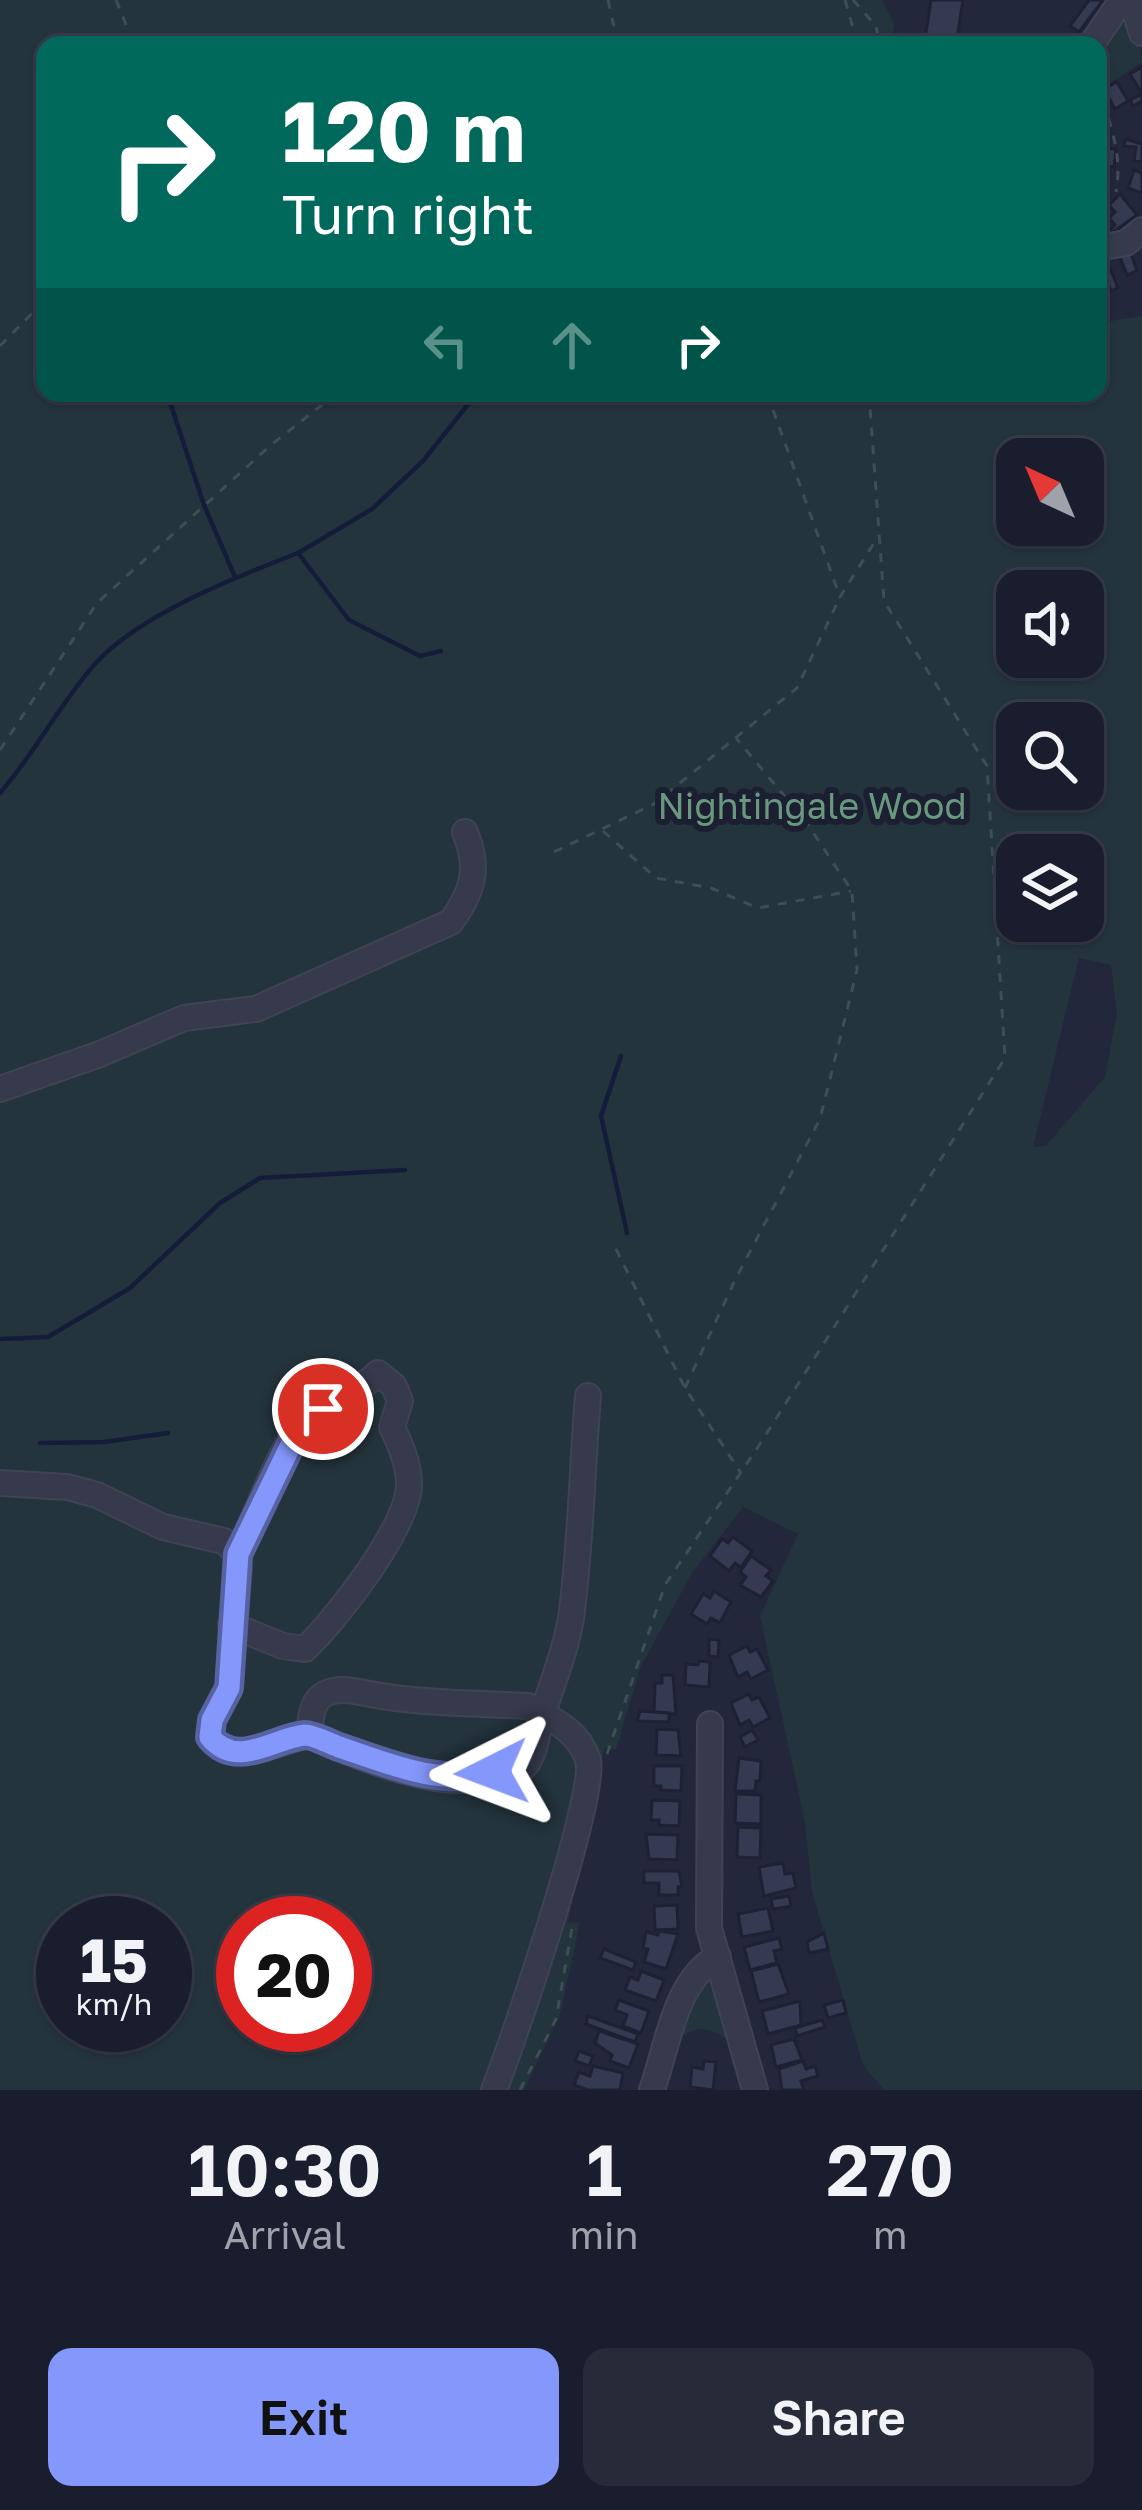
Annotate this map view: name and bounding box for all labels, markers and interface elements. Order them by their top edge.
text: 120 m [282,80,526,180]
icon: right [84,84,240,240]
text: Turn right [282,181,534,246]
icon: left [413,312,479,378]
icon: ahead [539,312,605,378]
icon: right [665,312,731,378]
north arrow [996,438,1104,546]
map controls [996,438,1104,942]
button: sound [996,570,1104,678]
button: search [996,702,1104,810]
park label: Nightingale Wood [657,784,967,827]
button: layers [996,834,1104,942]
pin [272,1358,374,1460]
icon: arrive [290,1376,356,1442]
position arrow [429,1709,555,1835]
speed limit sign: 20 [216,1896,372,2052]
text: 15 [80,1923,148,1995]
text: km/h [76,1986,152,2022]
text: 10:30 [188,2125,382,2212]
text: 1 [586,2125,622,2212]
text: 270 [826,2125,954,2212]
text: Arrival [224,2211,346,2258]
text: min [570,2211,639,2258]
text: m [873,2211,908,2258]
button: Exit [48,2348,559,2486]
button: Share [583,2348,1094,2486]

